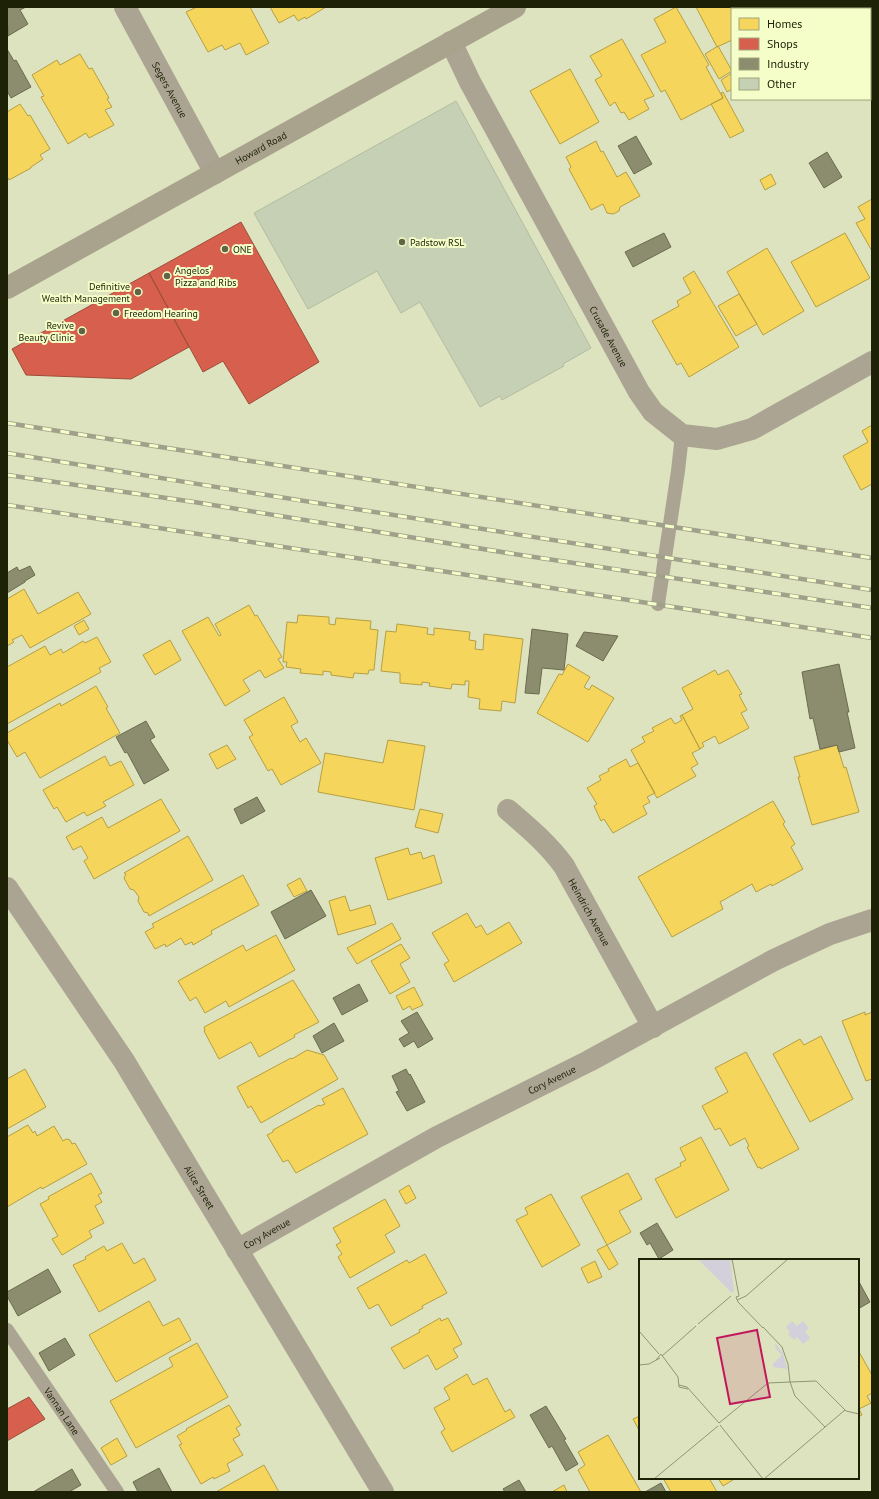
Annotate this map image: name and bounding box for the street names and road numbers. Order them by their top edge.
street label: Segers Avenue [149,60,190,120]
street label: Howard Road [233,129,289,168]
street label: Crusade Avenue [586,304,630,369]
street label: Heindrich Avenue [565,876,613,948]
street label: Cory Avenue [526,1063,578,1098]
street label: Alice Street [181,1163,218,1212]
street label: Cory Avenue [241,1215,293,1252]
street label: Vannan Lane [40,1384,82,1438]

